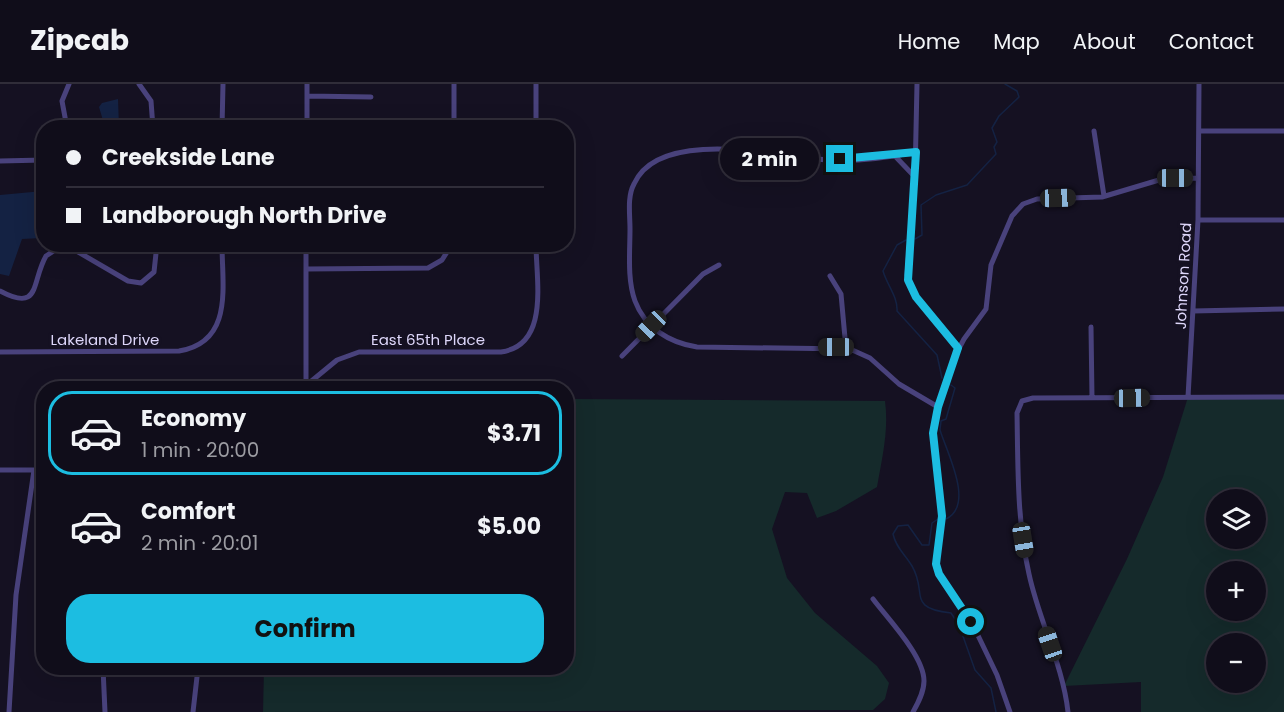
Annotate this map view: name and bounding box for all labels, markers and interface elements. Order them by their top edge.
text: Zipcab [30,21,129,60]
text: Home [898,27,960,56]
text: Map [993,27,1040,56]
text: About [1073,27,1136,56]
text: Contact [1169,27,1254,56]
callout: 2 min [720,138,819,180]
text: Creekside Lane [102,142,275,173]
text: 2 min [741,145,798,173]
route end [826,145,853,172]
car [1157,169,1193,187]
car [1040,188,1076,208]
text: Landborough North Drive [102,200,386,231]
street label: Johnson Road [1170,222,1196,330]
car [632,307,670,345]
street label: Lakeland Drive [51,329,159,350]
street label: East 65th Place [371,329,485,350]
car [818,338,854,356]
car [1114,389,1150,407]
text: Economy [141,403,246,434]
icon: car [69,406,123,460]
text: $3.71 [487,418,541,449]
text: 1 min · 20:00 [141,436,259,464]
map controls [1206,489,1266,693]
button: layers [1206,489,1266,549]
text: Comfort [141,496,235,527]
icon: car [69,499,123,553]
text: $5.00 [477,511,541,542]
car [1011,521,1035,559]
text: 2 min · 20:01 [141,529,258,557]
button: + [1206,561,1266,621]
button: Confirm [66,594,544,663]
route start [957,608,984,635]
car [1036,624,1064,664]
button: − [1206,633,1266,693]

